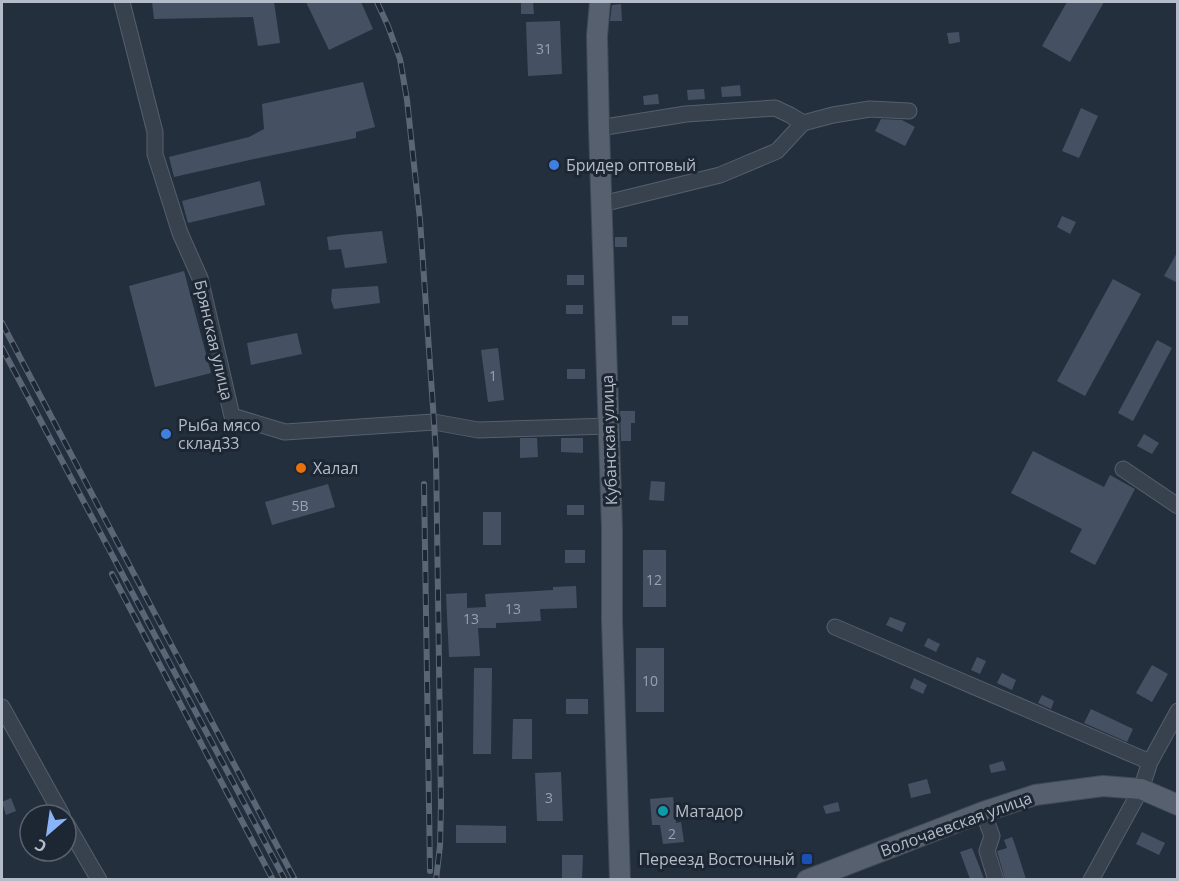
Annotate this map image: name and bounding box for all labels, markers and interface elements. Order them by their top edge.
house number: 31 [536,39,552,58]
place label: Бридер оптовый [566,154,696,176]
marker: Бридер оптовый [547,158,561,172]
street label: Брянская улица [189,278,239,402]
house number: 1 [489,366,497,385]
street label: Кубанская улица [596,374,622,506]
place label: Рыба мясо склад33 [178,414,260,454]
marker: Рыба мясо склад33 [159,427,173,441]
place label: Халал [313,457,358,479]
marker: Халал [294,461,308,475]
house number: 5В [291,496,309,515]
house number: 12 [646,570,662,589]
house number: 13 [505,599,521,618]
house number: 13 [463,609,479,628]
house number: 10 [642,671,658,690]
street label: Волочаевская улица [877,786,1035,862]
house number: 3 [545,788,553,807]
place label: Матадор [675,800,743,822]
north arrow [18,803,78,863]
marker: Матадор [656,804,670,818]
house number: 2 [668,824,676,843]
text: С [31,834,51,858]
place label: Переезд Восточный [638,848,795,870]
marker: Переезд Восточный [800,852,814,866]

